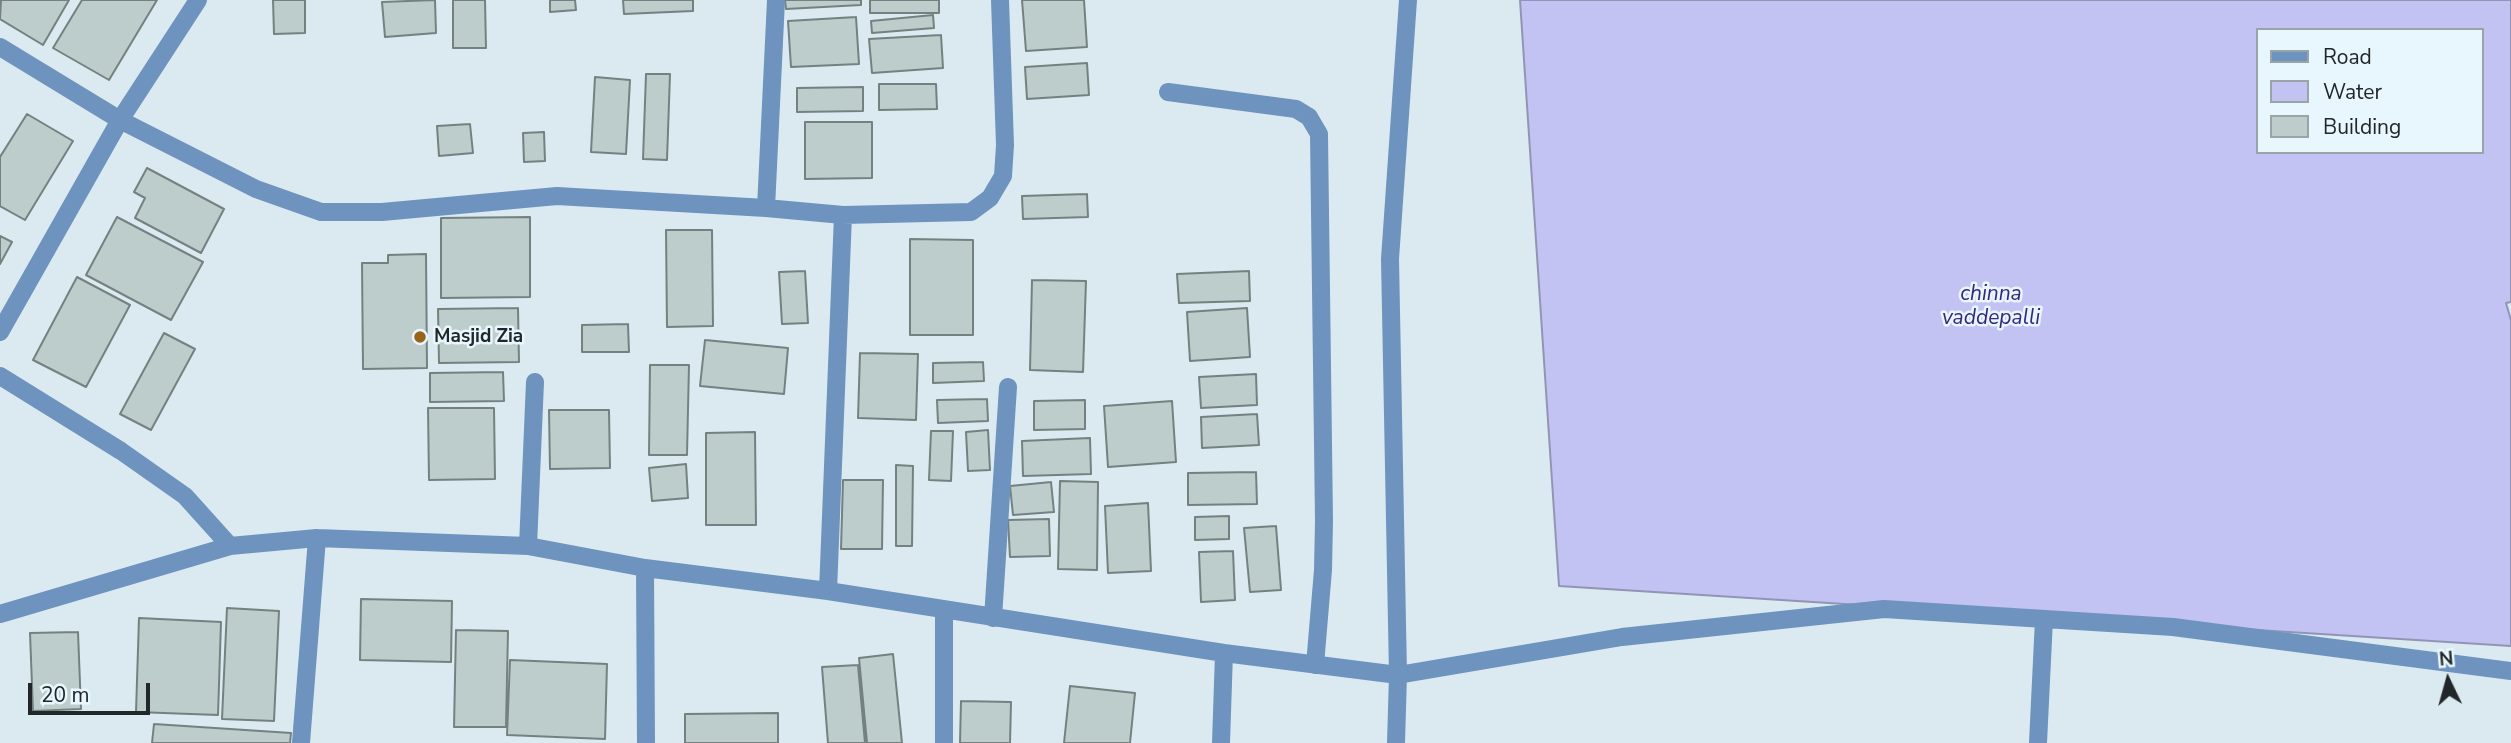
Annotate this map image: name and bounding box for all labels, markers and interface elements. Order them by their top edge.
legend [2256,28,2483,154]
text: Road [2323,43,2372,71]
text: Water [2323,78,2382,106]
text: Building [2323,113,2401,141]
water label: chinna vaddepalli [1942,282,2040,332]
place label: Masjid Zia [434,326,523,348]
marker: Masjid Zia [412,329,428,345]
north arrow [2413,645,2483,715]
text: N [2438,646,2454,673]
scale bar [32,670,154,714]
text: 20 m [41,681,90,709]

